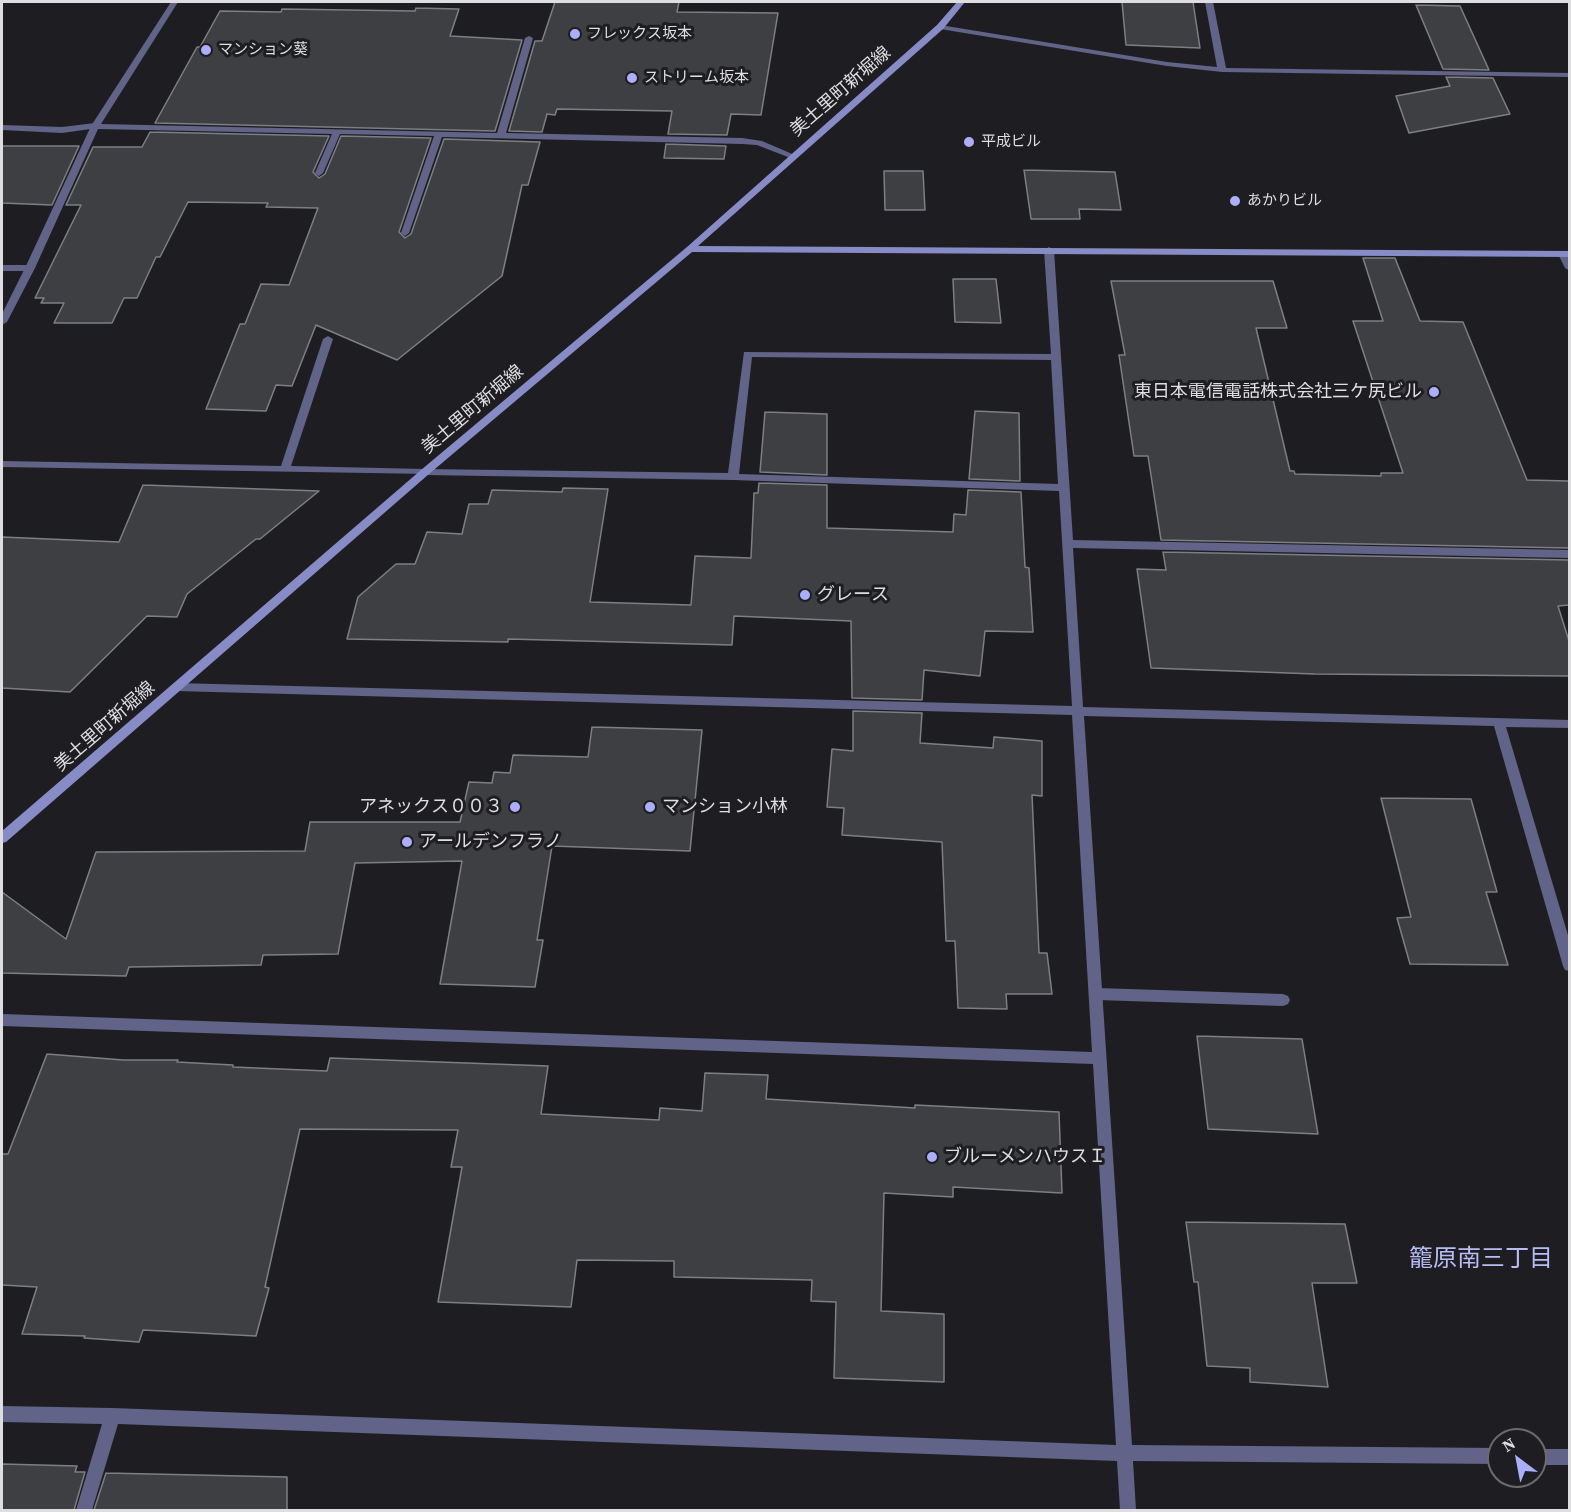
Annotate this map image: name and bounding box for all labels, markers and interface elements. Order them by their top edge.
place label: フレックス坂本 [587,25,692,43]
marker: フレックス坂本 [568,27,582,41]
place label: マンション葵 [218,41,308,59]
marker: マンション葵 [199,43,213,57]
street label: 美土里町新堀線 [786,43,896,141]
place label: ストリーム坂本 [644,69,749,87]
marker: ストリーム坂本 [625,71,639,85]
place label: 平成ビル [981,133,1041,151]
marker: 平成ビル [962,135,976,149]
place label: あかりビル [1247,192,1322,210]
marker: あかりビル [1228,194,1242,208]
street label: 美土里町新堀線 [418,361,528,459]
place label: 東日本電信電話株式会社三ケ尻ビル [1134,381,1422,403]
marker: 東日本電信電話株式会社三ケ尻ビル [1427,385,1441,399]
place label: グレース [817,584,889,606]
marker: グレース [798,588,812,602]
street label: 美土里町新堀線 [50,678,160,776]
place label: アネックス００３ [359,796,503,818]
place label: マンション小林 [662,796,788,818]
marker: アネックス００３ [508,800,522,814]
marker: マンション小林 [643,800,657,814]
place label: アールデンフラノ [419,831,562,853]
marker: アールデンフラノ [400,835,414,849]
place label: ブルーメンハウスＩ [944,1146,1106,1168]
marker: ブルーメンハウスＩ [925,1150,939,1164]
district label: 籠原南三丁目 [1409,1246,1553,1274]
north arrow [1487,1428,1547,1488]
text: N [1498,1432,1519,1457]

